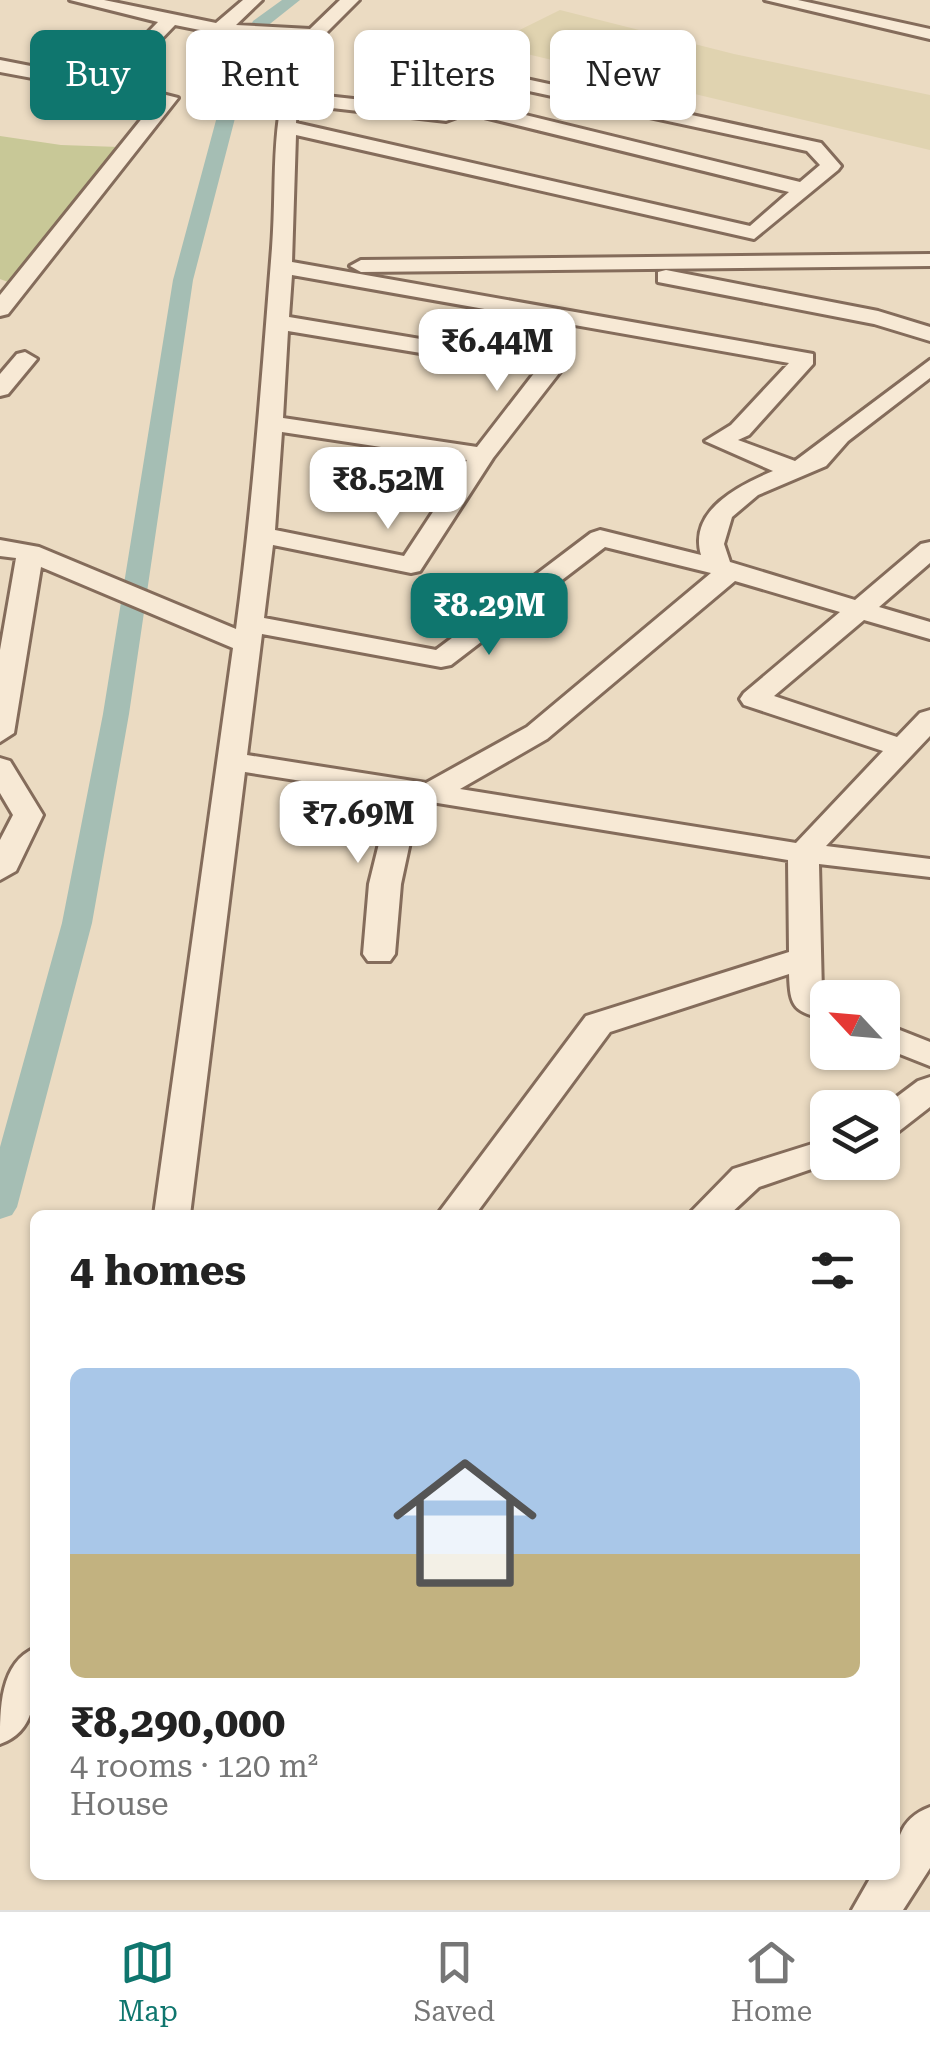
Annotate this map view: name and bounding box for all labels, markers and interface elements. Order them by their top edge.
chip: Buy [30,30,166,120]
chip: Rent [186,30,334,120]
chip: Filters [354,30,530,120]
chip: New [550,30,696,120]
pin: ₹6.44M [416,309,578,394]
text: ₹6.44M [441,322,553,360]
pin: ₹8.52M [307,447,469,532]
text: ₹8.52M [332,460,444,498]
pin: ₹8.29M [408,573,570,658]
text: ₹8.29M [433,586,545,624]
pin: ₹7.69M [277,781,439,866]
text: ₹7.69M [302,794,414,832]
north arrow [810,980,900,1070]
map controls [810,980,900,1180]
button: layers [810,1090,900,1180]
icon: filters [805,1243,860,1298]
text: 4 homes [70,1246,246,1295]
icon: home [375,1433,555,1613]
text: ₹8,290,000 [70,1698,285,1747]
text: 4 rooms · 120 m² [70,1747,318,1785]
text: House [70,1785,169,1823]
tab: Map [118,1935,178,2028]
tab: Saved [414,1935,495,2028]
tab: Home [731,1935,812,2028]

